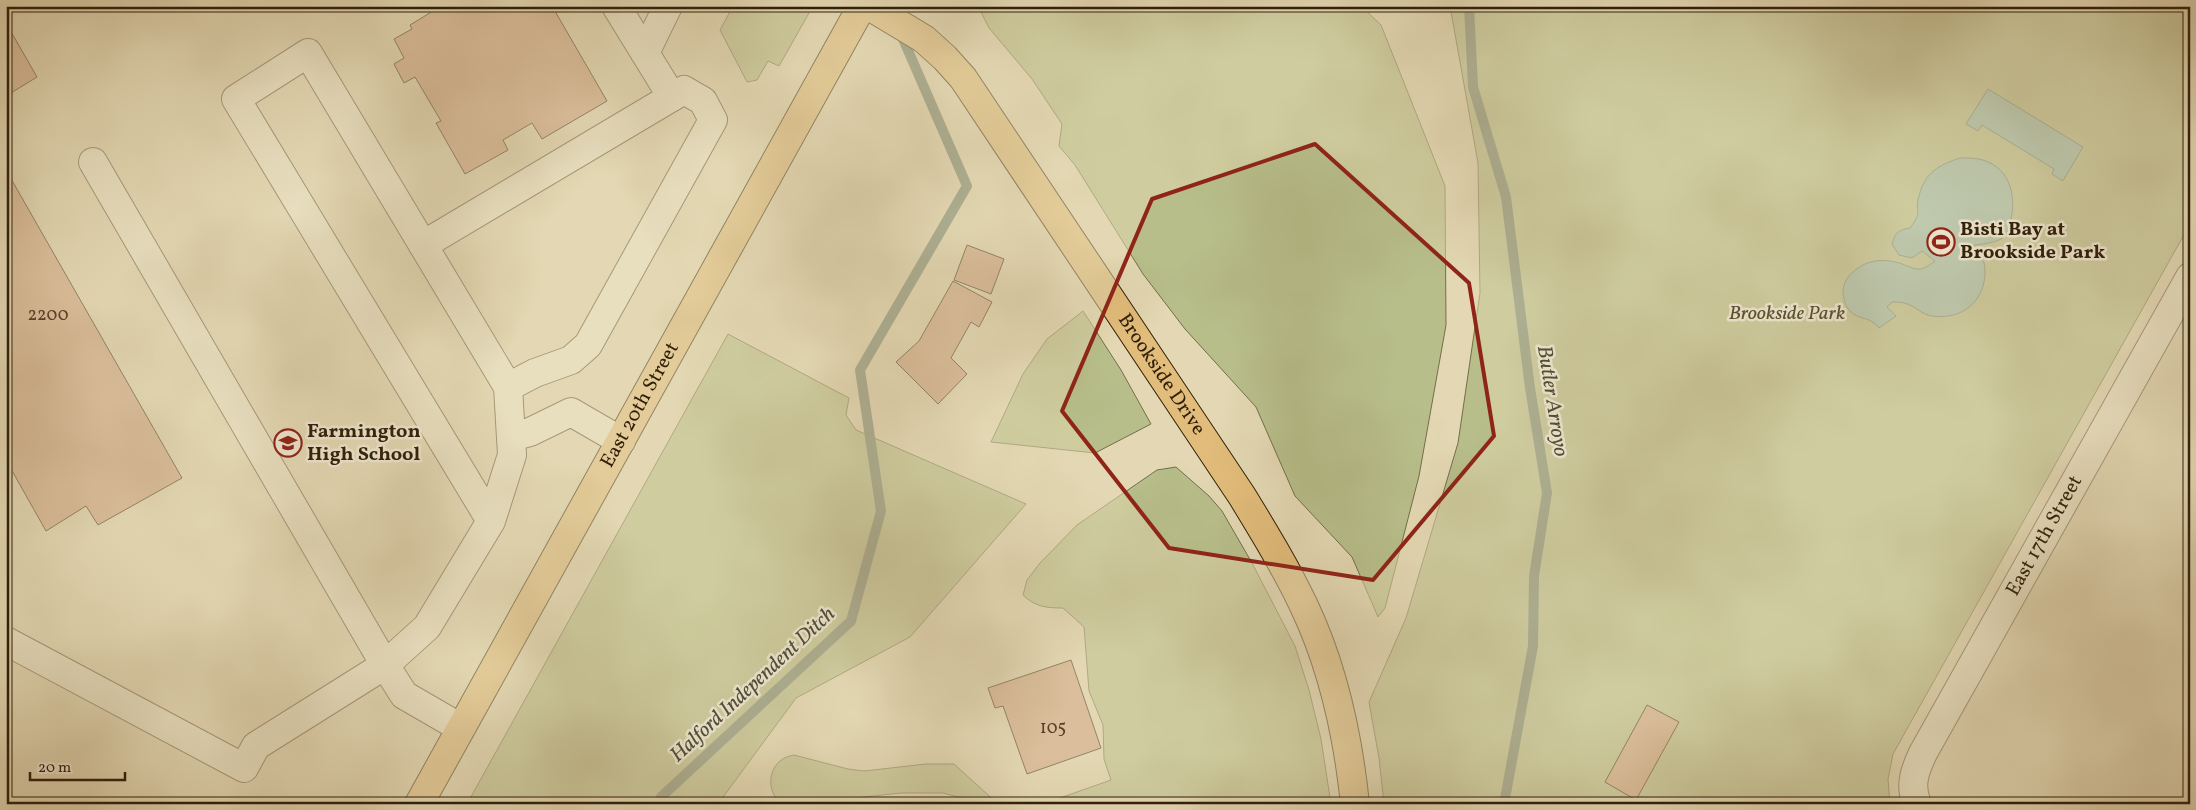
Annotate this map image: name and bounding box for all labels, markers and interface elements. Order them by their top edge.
place label: Bisti Bay at Brookside Park [1960,216,2105,267]
sports icon: Bisti Bay at Brookside Park [1926,227,1956,257]
park label: Brookside Park [1729,300,1845,328]
house number: 2200 [27,303,69,328]
street label: Brookside Drive [1110,308,1212,441]
street label: East 20th Street [594,337,686,473]
water label: Butler Arroyo [1529,343,1575,459]
place label: Farmington High School [307,418,421,469]
school or university icon: Farmington High School [273,428,303,458]
street label: East 17th Street [2000,470,2090,601]
water label: Halford Independent Ditch [664,601,842,769]
house number: 105 [1040,716,1066,741]
scale bar [30,750,125,782]
text: 20 m [38,758,71,779]

